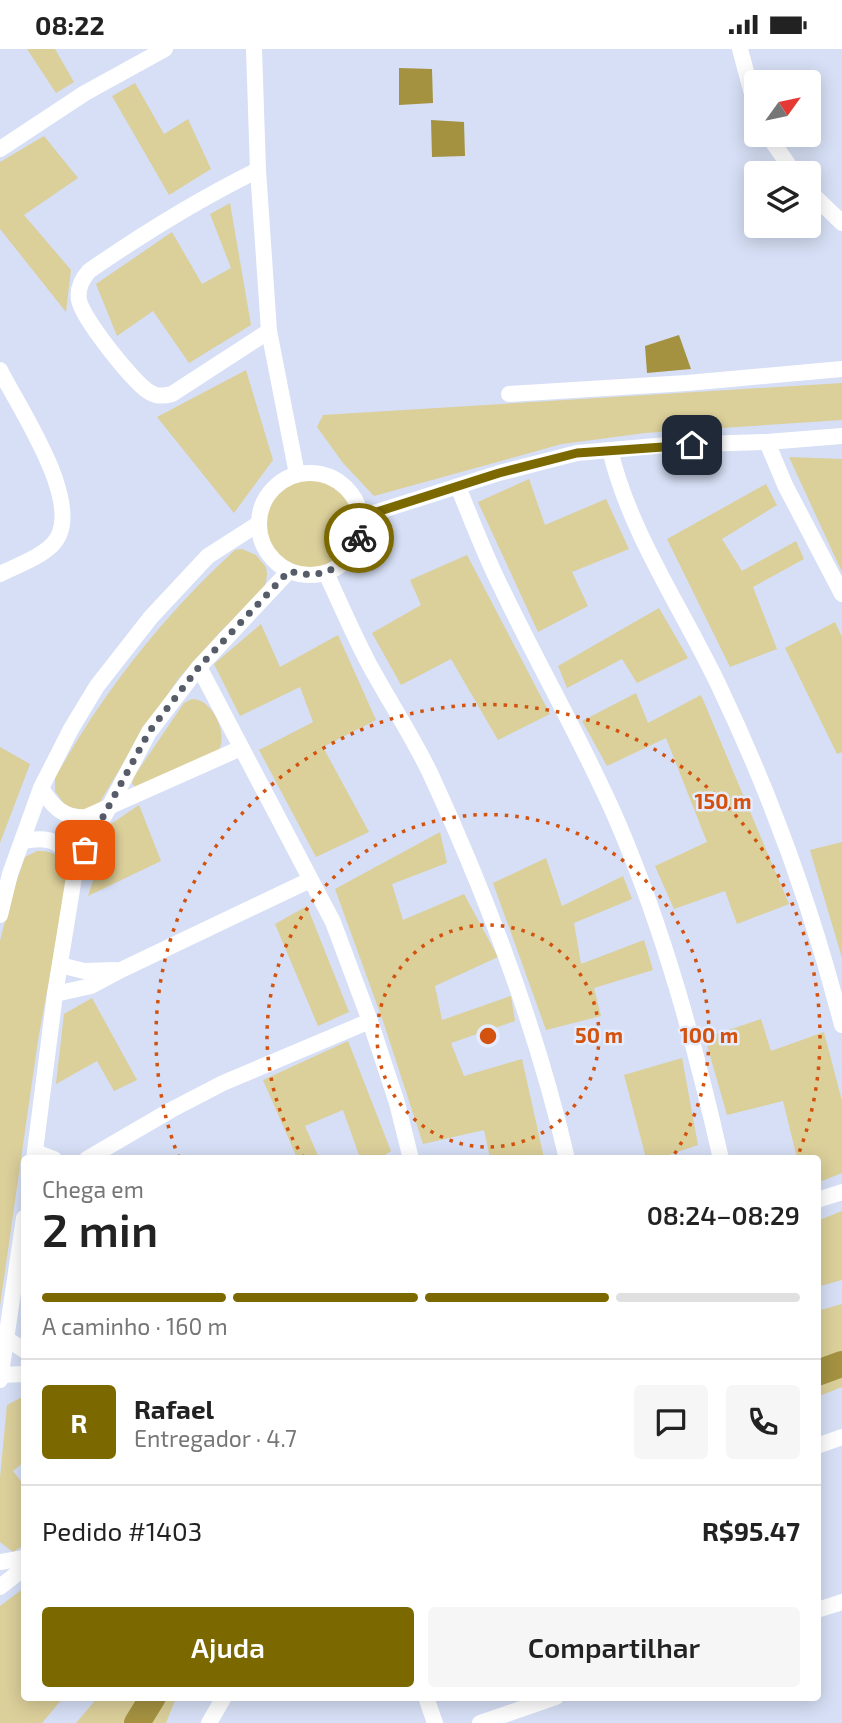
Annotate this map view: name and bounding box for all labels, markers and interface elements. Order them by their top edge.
text: 08:22 [35,9,105,40]
north arrow [744,70,821,147]
map controls [744,70,821,238]
button: layers [744,161,821,238]
pin [662,415,722,475]
icon: home [673,426,711,464]
courier [324,503,394,573]
icon: bike [340,519,378,557]
text: 150 m [695,788,751,813]
pin [55,820,115,880]
icon: bag [66,831,104,869]
text: 50 m [575,1022,623,1047]
text: 100 m [680,1022,738,1047]
centre of rings [476,1024,500,1048]
text: Chega em [42,1175,144,1203]
text: 08:24–08:29 [647,1199,800,1230]
text: 2 min [42,1201,158,1256]
text: A caminho · 160 m [42,1312,228,1340]
button: chat [634,1385,708,1459]
button: phone [726,1385,800,1459]
text: Rafael [134,1393,214,1424]
text: R [71,1407,87,1438]
text: Entregador · 4.7 [134,1424,297,1452]
text: Pedido #1403 [42,1515,202,1546]
text: R$95.47 [702,1515,800,1546]
button: Ajuda [42,1607,414,1687]
button: Compartilhar [428,1607,800,1687]

